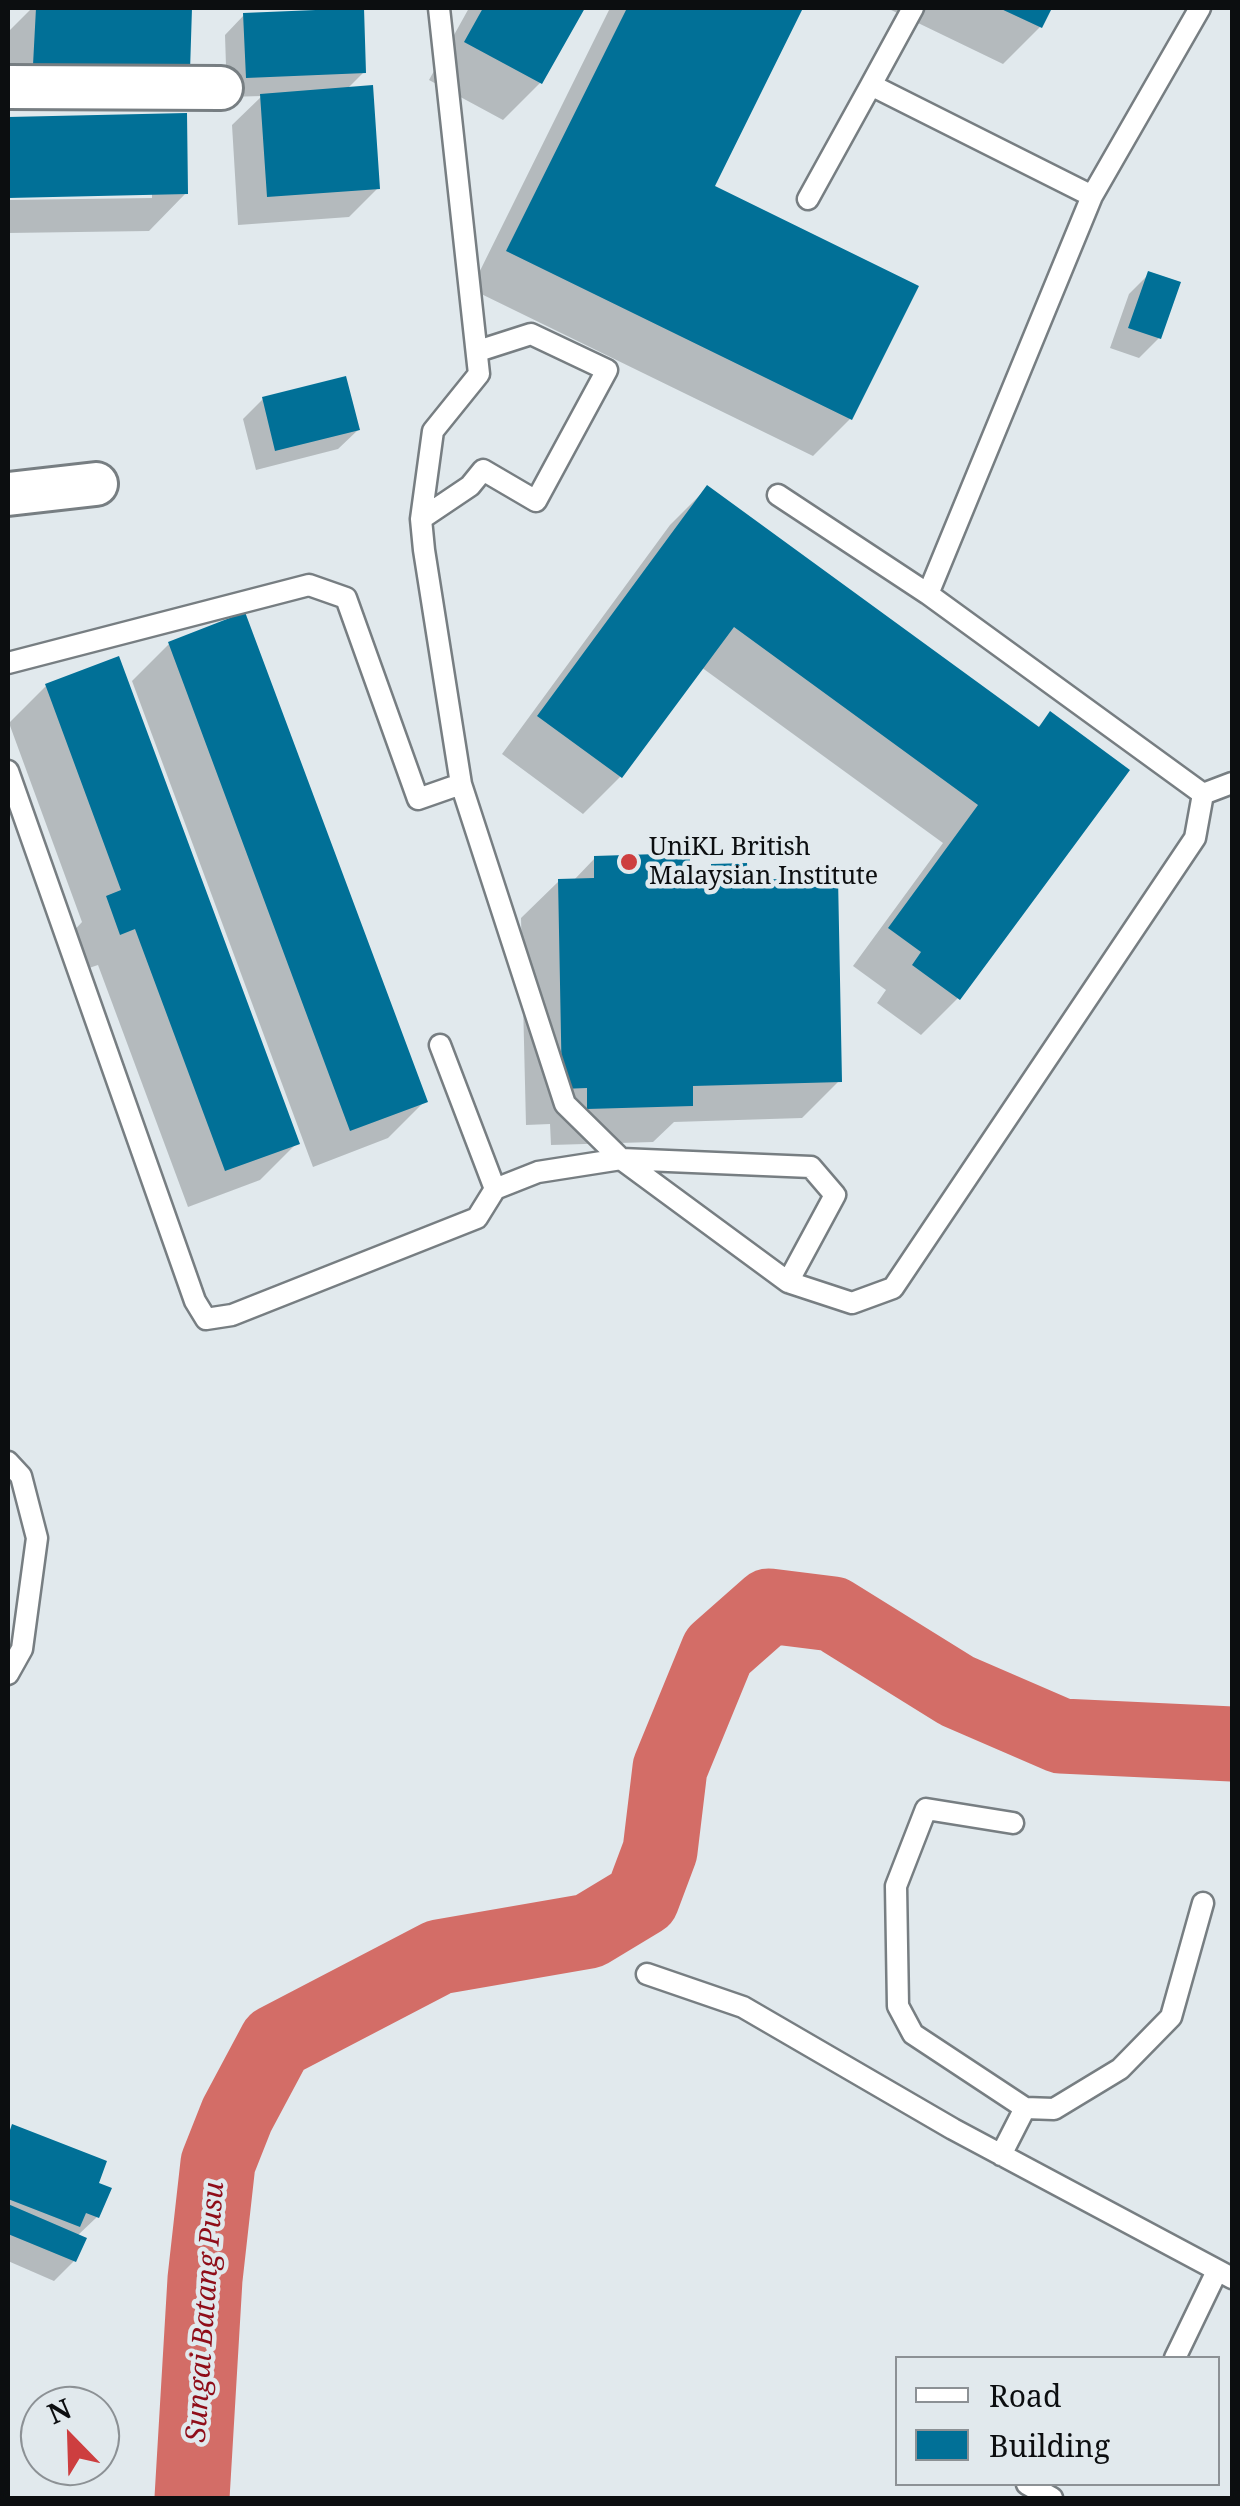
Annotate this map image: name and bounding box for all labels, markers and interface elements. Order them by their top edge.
place label: UniKL British Malaysian Institute [649,833,878,892]
marker: UniKL British Malaysian Institute [618,851,640,873]
water label: Sungai Batang Pusu [180,2181,232,2443]
legend [895,2356,1220,2486]
text: Road [989,2375,1061,2416]
north arrow [20,2386,120,2486]
text: N [41,2388,77,2432]
text: Building [989,2425,1110,2466]

